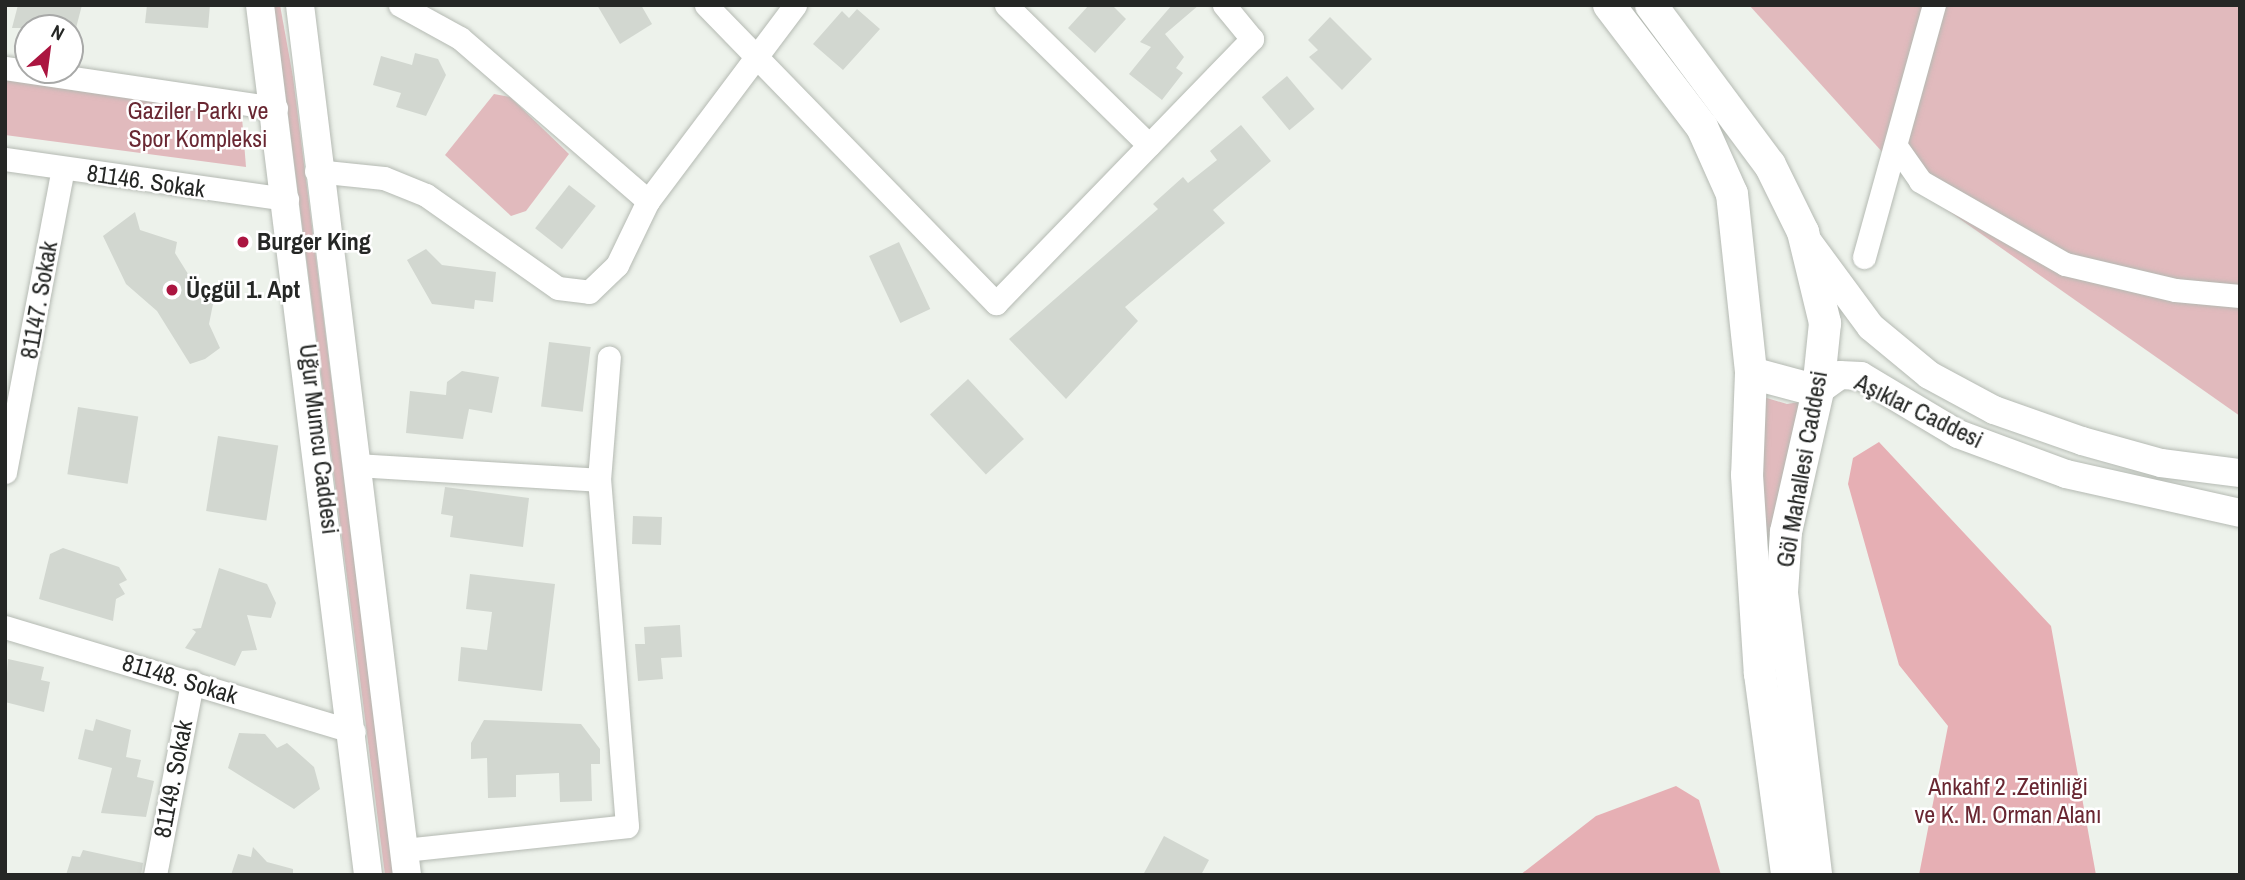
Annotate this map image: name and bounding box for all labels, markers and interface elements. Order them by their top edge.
north arrow [14,14,84,84]
text: N [47,18,69,46]
park label: Gaziler Parkı ve Spor Kompleksi [127,97,269,153]
street label: 81146. Sokak [85,158,207,204]
place label: Burger King [257,228,371,256]
marker: Burger King [235,234,251,250]
street label: 81147. Sokak [14,239,64,361]
place label: Üçgül 1. Apt [186,276,301,304]
marker: Üçgül 1. Apt [164,282,180,298]
street label: Uğur Mumcu Caddesi [293,342,345,536]
street label: Göl Mahallesi Caddesi [1771,368,1833,570]
street label: Aşıklar Caddesi [1850,368,1988,454]
street label: 81148. Sokak [119,648,241,710]
street label: 81149. Sokak [148,718,198,840]
park label: Ankahf 2 .Zetinliği ve K. M. Orman Alanı [1914,773,2102,829]

